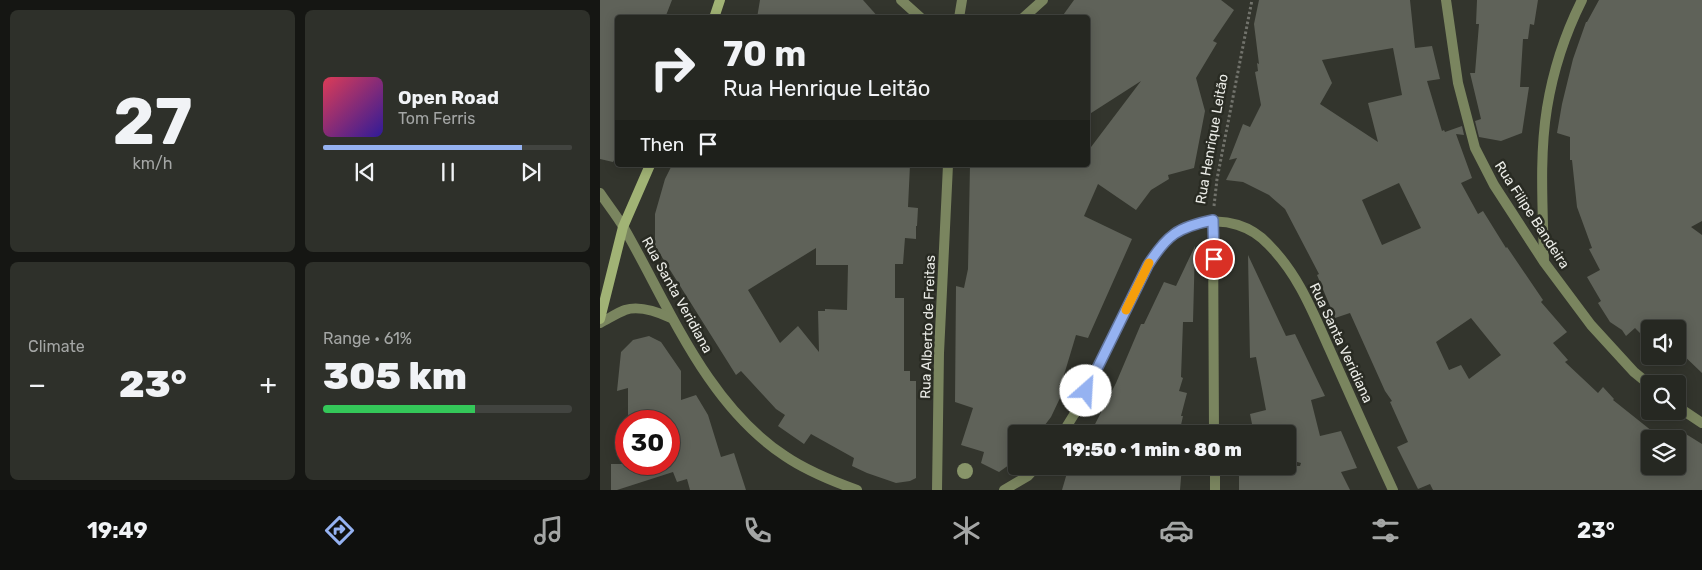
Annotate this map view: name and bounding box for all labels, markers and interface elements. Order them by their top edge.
text: 70 m [723,33,806,75]
icon: right [640,35,705,100]
street label: Rua Henrique Leitão [1192,73,1232,205]
text: Rua Henrique Leitão [723,75,930,102]
text: 27 [113,83,192,160]
text: Open Road [398,86,499,109]
text: Tom Ferris [398,109,475,128]
icon: arrive [694,130,722,158]
text: Then [640,133,684,156]
text: km/h [133,154,172,173]
icon: previous [351,158,379,186]
icon: pause [434,158,462,186]
icon: next [517,158,545,186]
street label: Rua Filipe Bandeira [1491,158,1573,272]
street label: Rua Santa Veridiana [638,234,716,356]
pin [1193,238,1235,280]
icon: arrive [1200,245,1228,273]
street label: Rua Alberto de Freitas [917,255,939,399]
street label: Rua Santa Veridiana [1306,280,1376,406]
map controls [1641,320,1686,475]
button: sound [1641,320,1686,365]
text: Range · 61% [323,329,412,348]
text: Climate [28,337,85,356]
text: 305 km [323,353,467,399]
text: 23° [119,361,187,407]
position arrow [1059,364,1111,416]
text: − [28,368,46,401]
text: + [260,368,277,401]
button: search [1641,375,1686,420]
speed limit sign: 30 [615,410,680,475]
button: layers [1641,430,1686,475]
text: 19:50 · 1 min · 80 m [1062,438,1242,461]
icon: directions [322,513,357,548]
icon: music [531,513,566,548]
icon: phone [740,513,775,548]
icon: climate [949,513,984,548]
icon: car [1159,513,1194,548]
icon: filters [1368,513,1403,548]
text: 19:49 [87,517,148,544]
text: 23° [1577,517,1615,544]

